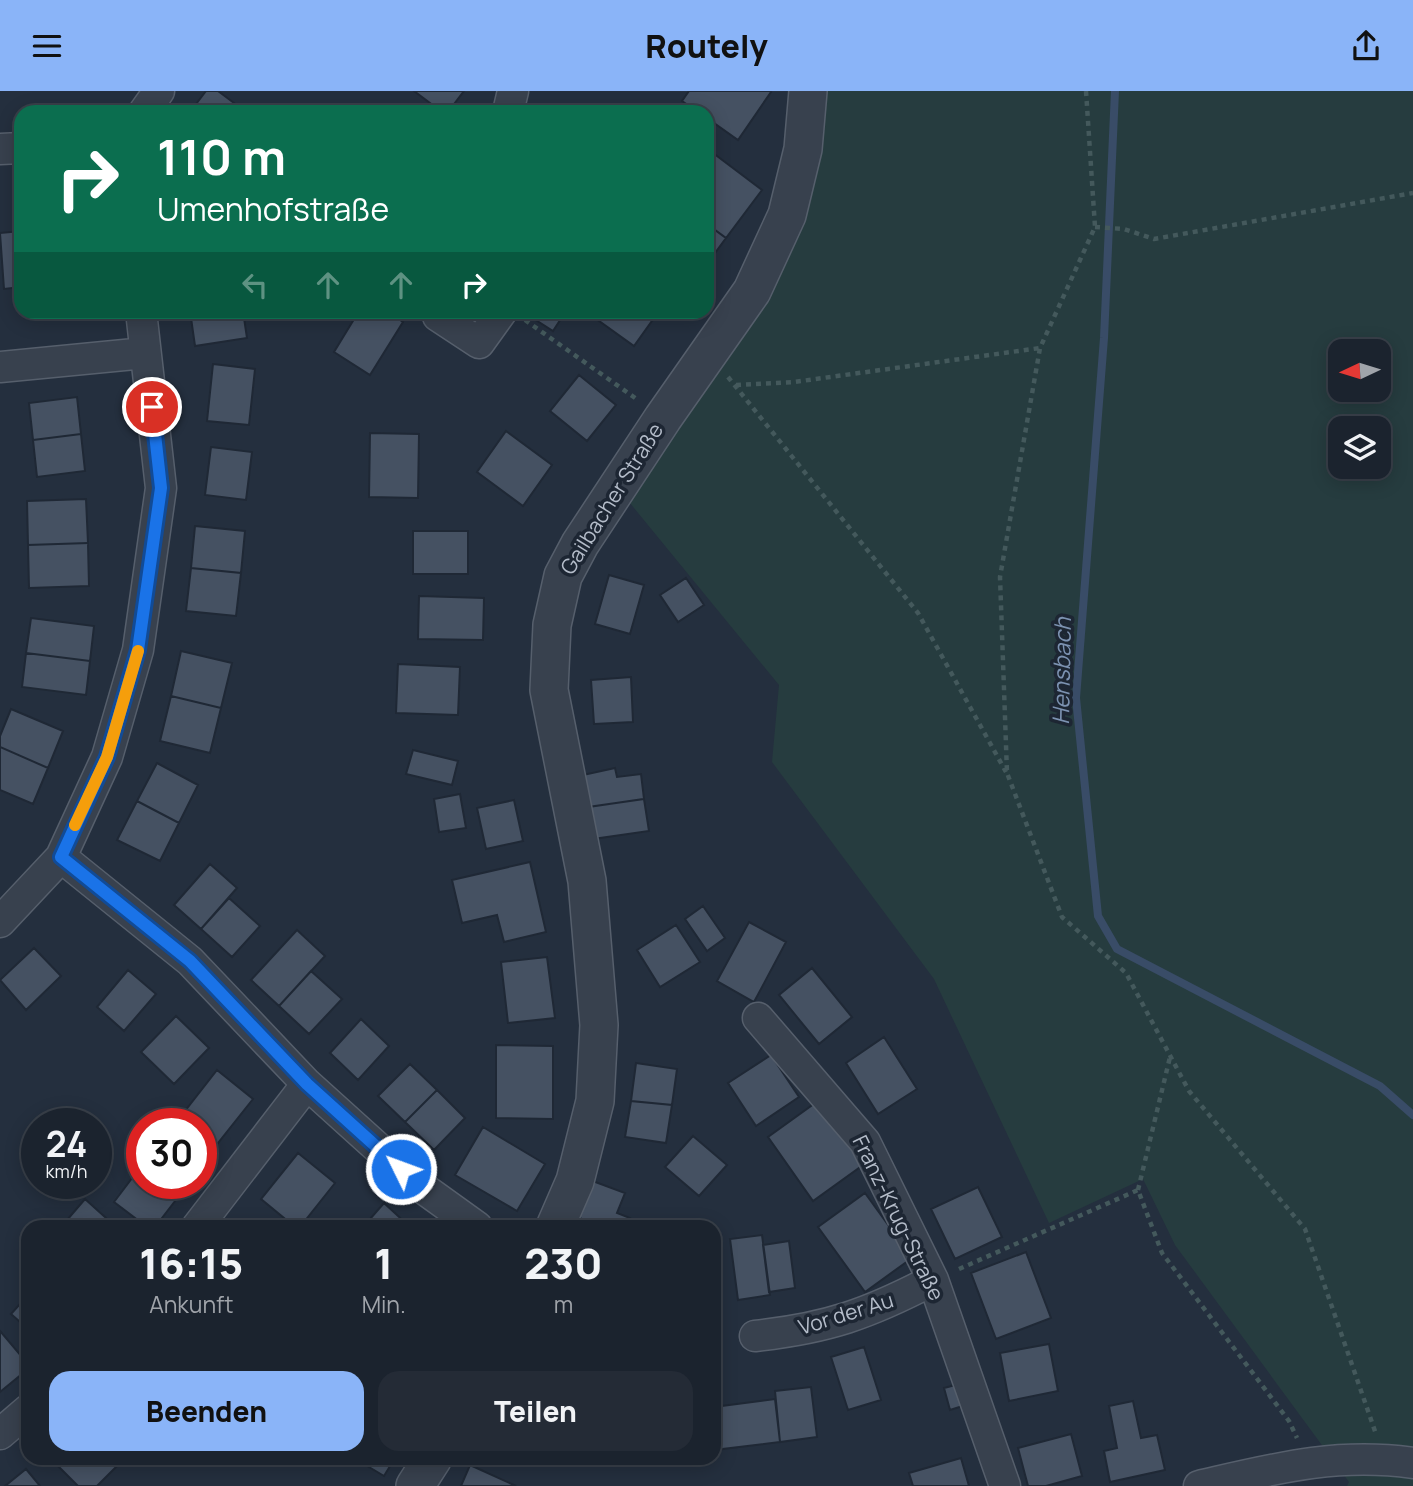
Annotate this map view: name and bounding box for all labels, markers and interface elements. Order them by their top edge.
text: Routely [645,24,768,68]
icon: menu [28,27,66,65]
icon: share [1347,27,1385,65]
text: 110 m [157,123,286,190]
icon: right [42,133,133,224]
text: Umenhofstraße [157,187,389,231]
icon: left [236,266,274,304]
icon: ahead [309,266,347,304]
icon: ahead [382,266,420,304]
icon: right [455,266,493,304]
north arrow [1328,339,1391,403]
map controls [1328,339,1391,479]
pin [122,377,182,437]
icon: arrive [133,388,171,426]
button: layers [1328,416,1391,479]
street label: Gailbacher Straße [553,417,669,579]
water label: Hensbach [1044,616,1078,725]
speed limit sign: 30 [126,1108,217,1199]
text: 24 [46,1120,87,1168]
street label: Franz-Krug-Straße [847,1130,951,1305]
position arrow [364,1132,438,1206]
text: km/h [46,1159,87,1183]
text: 16:15 [139,1234,243,1292]
text: 1 [374,1234,393,1292]
text: 230 [524,1234,603,1292]
street label: Vor der Au [795,1285,897,1341]
text: Ankunft [149,1288,233,1320]
text: Min. [362,1288,406,1320]
text: m [554,1288,573,1320]
button: Beenden [49,1371,364,1451]
button: Teilen [378,1371,693,1451]

